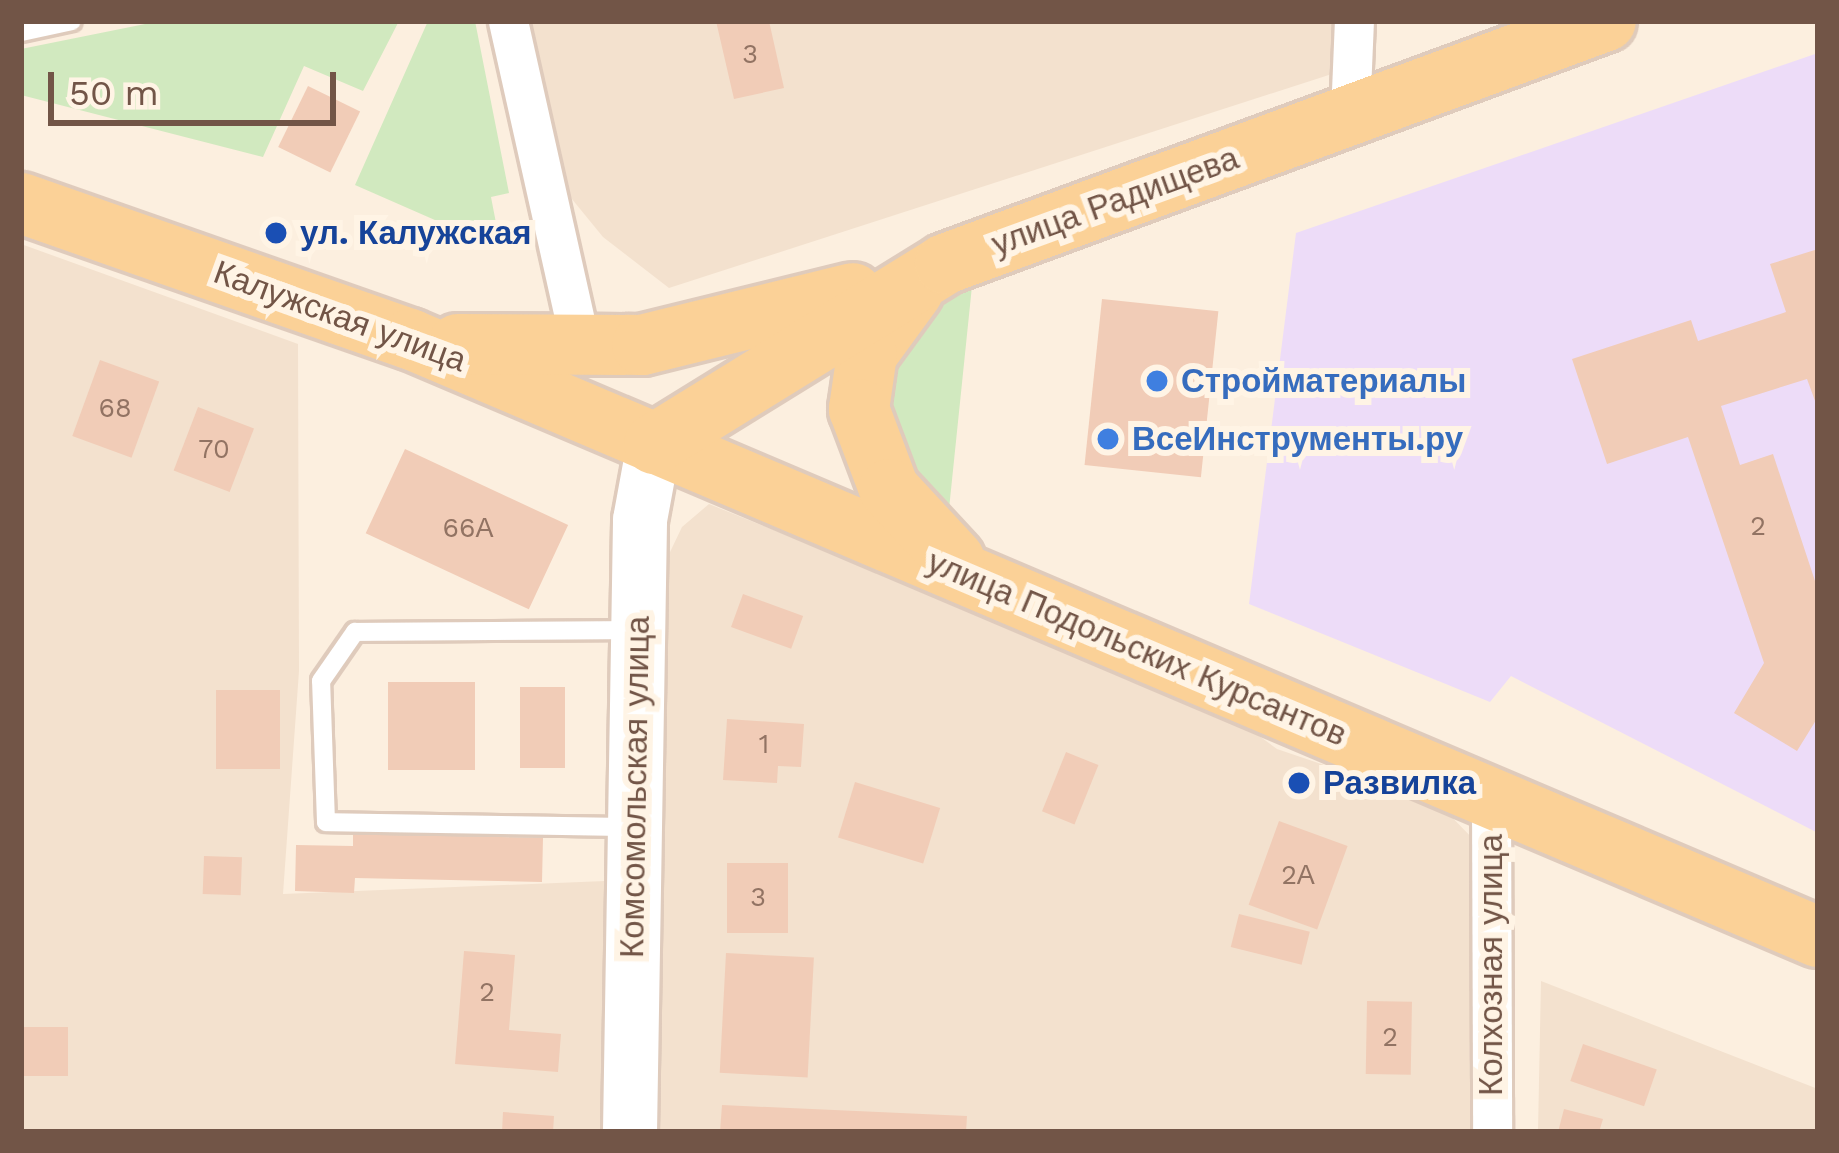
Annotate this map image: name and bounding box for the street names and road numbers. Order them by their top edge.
street label: улица Радищева [986,138,1244,264]
street label: Калужская улица [208,252,472,380]
street label: улица Подольских Курсантов [922,542,1352,754]
street label: Комсомольская улица [612,616,658,958]
street label: Колхозная улица [1471,834,1511,1096]

